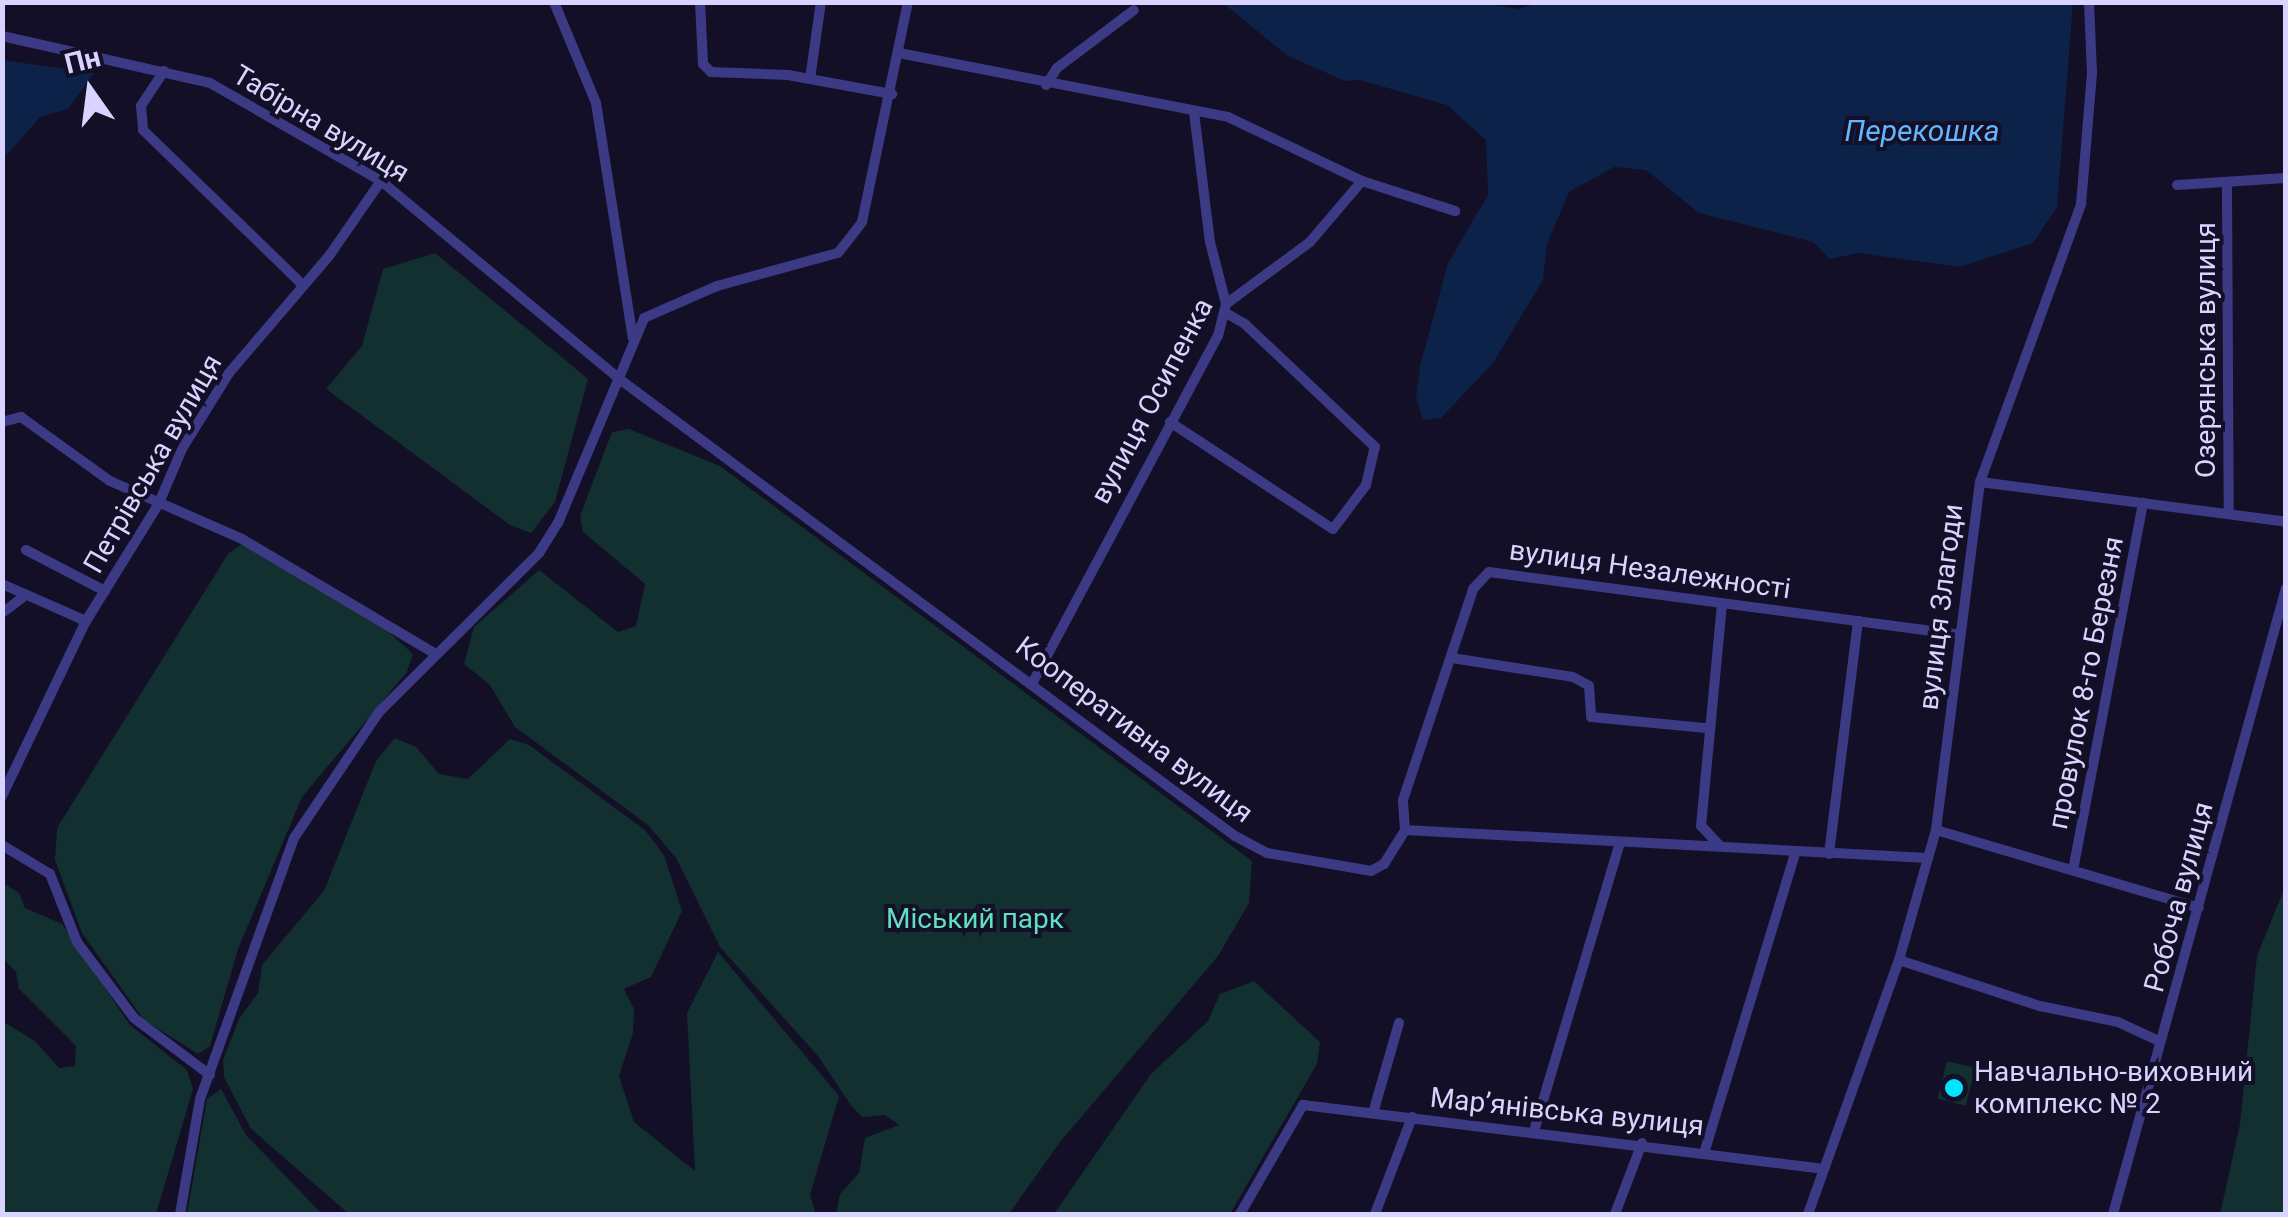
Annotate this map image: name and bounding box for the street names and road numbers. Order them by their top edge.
street label: Табірна вулиця [227,58,415,190]
street label: Озерянська вулиця [2189,222,2223,478]
street label: вулиця Осипенка [1084,293,1220,509]
street label: Петрівська вулиця [77,349,229,579]
street label: вулиця Злагоди [1912,502,1970,712]
street label: вулиця Незалежності [1507,534,1793,606]
street label: провулок 8-го Березня [2041,534,2131,832]
street label: Кооперативна вулиця [1009,630,1259,830]
street label: Робоча вулиця [2137,798,2221,996]
street label: Мар’янівська вулиця [1428,1081,1706,1143]

